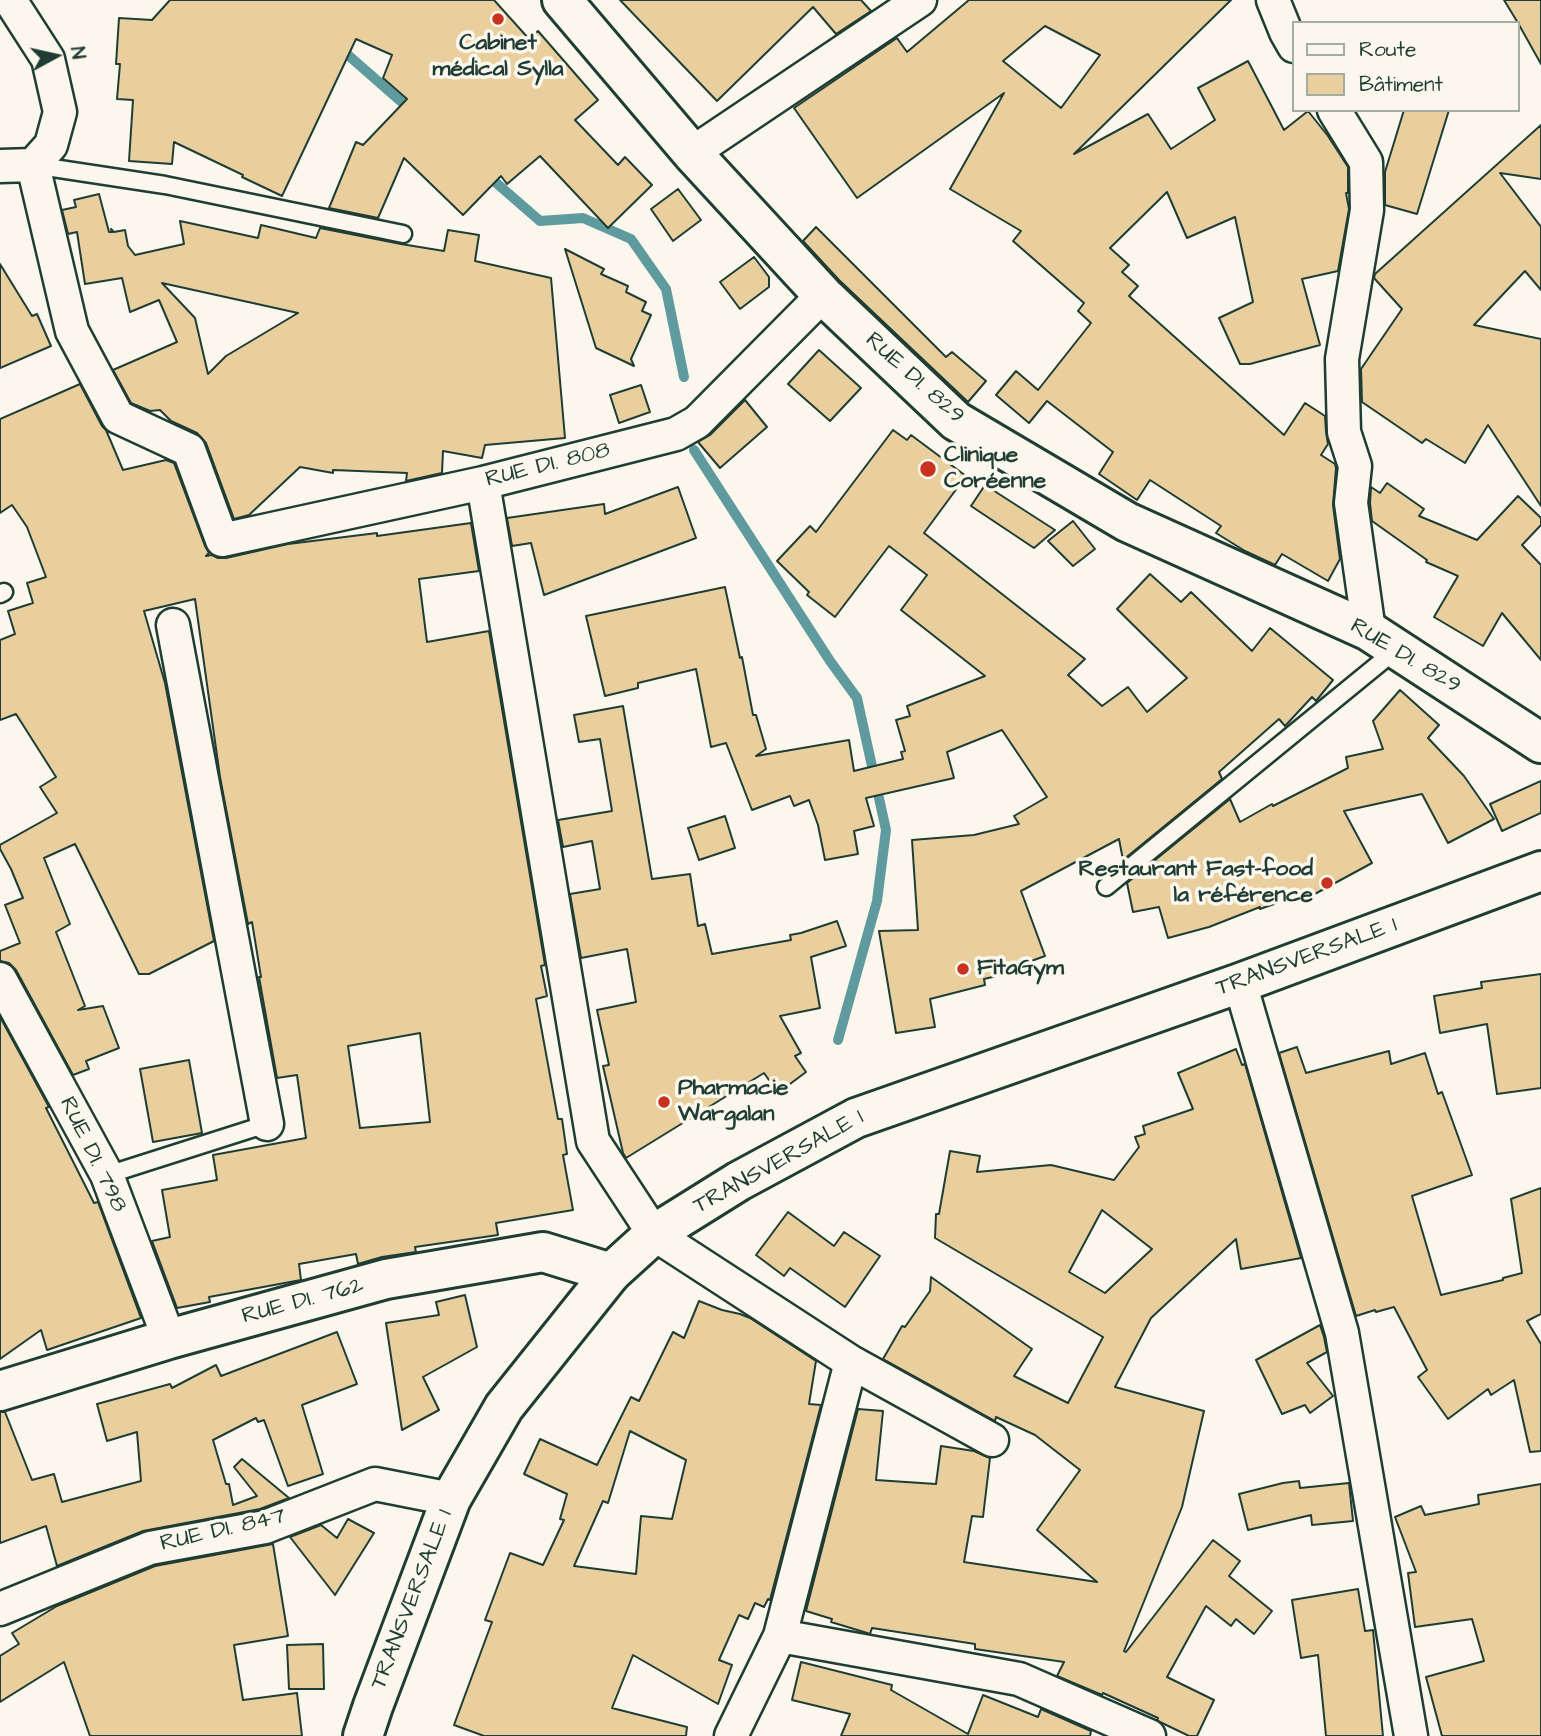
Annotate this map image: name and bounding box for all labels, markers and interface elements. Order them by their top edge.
marker: Cabinet médical Sylla [490,11,506,27]
north arrow [21,21,91,91]
legend [1292,21,1520,112]
place label: Cabinet médical Sylla [432,30,564,84]
text: Route [1359,35,1416,64]
text: N [63,45,91,61]
text: Bâtiment [1359,70,1443,99]
street label: RUE DI. 829 [859,327,969,431]
street label: RUE DI. 808 [483,437,613,495]
place label: Clinique Coréenne [944,442,1046,496]
marker: Clinique Coréenne [918,459,938,479]
street label: RUE DI. 829 [1345,613,1465,701]
place label: Restaurant Fast-food la référence [1079,856,1313,910]
marker: Restaurant Fast-food la référence [1319,875,1335,891]
street label: TRANSVERSALE 1 [1213,912,1401,1004]
place label: FitaGym [977,955,1064,983]
marker: FitaGym [955,961,971,977]
place label: Pharmacie Wargalan [678,1075,789,1129]
street label: RUE DI. 798 [52,1093,132,1217]
marker: Pharmacie Wargalan [656,1094,672,1110]
street label: TRANSVERSALE 1 [689,1105,869,1221]
street label: RUE DI. 762 [239,1273,367,1331]
street label: RUE DI. 847 [158,1503,288,1559]
street label: TRANSVERSALE 1 [366,1506,460,1694]

